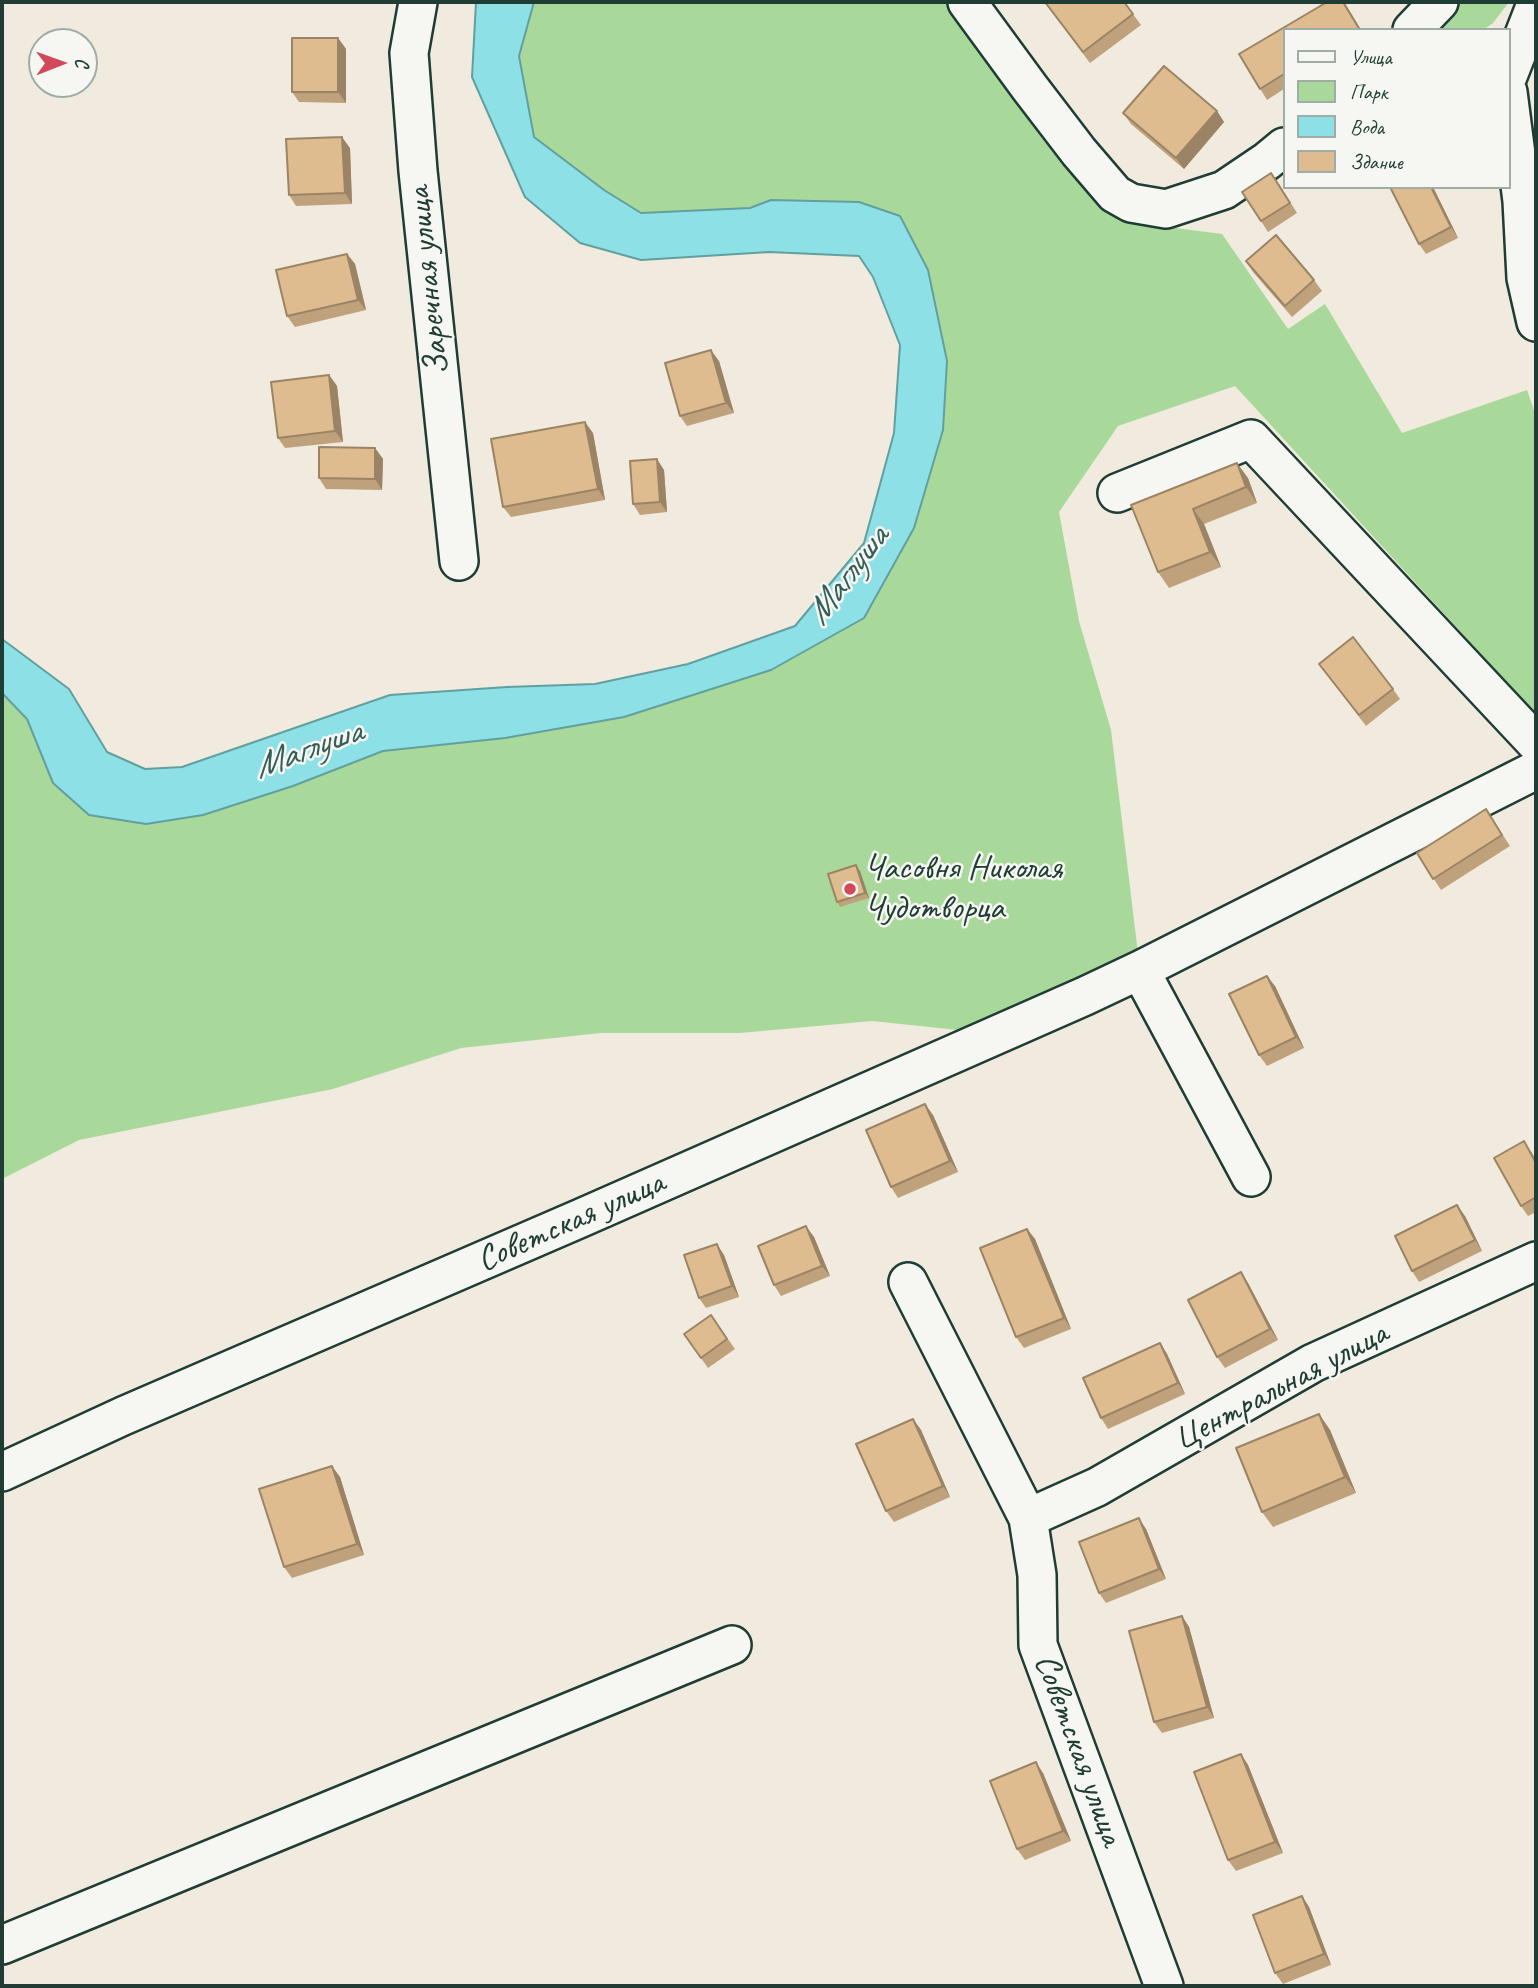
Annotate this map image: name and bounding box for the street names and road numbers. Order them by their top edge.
street label: Заречная улица [398,185,460,377]
street label: Советская улица [471,1162,671,1282]
street label: Центральная улица [1167,1313,1395,1461]
street label: Советская улица [1024,1649,1132,1851]

